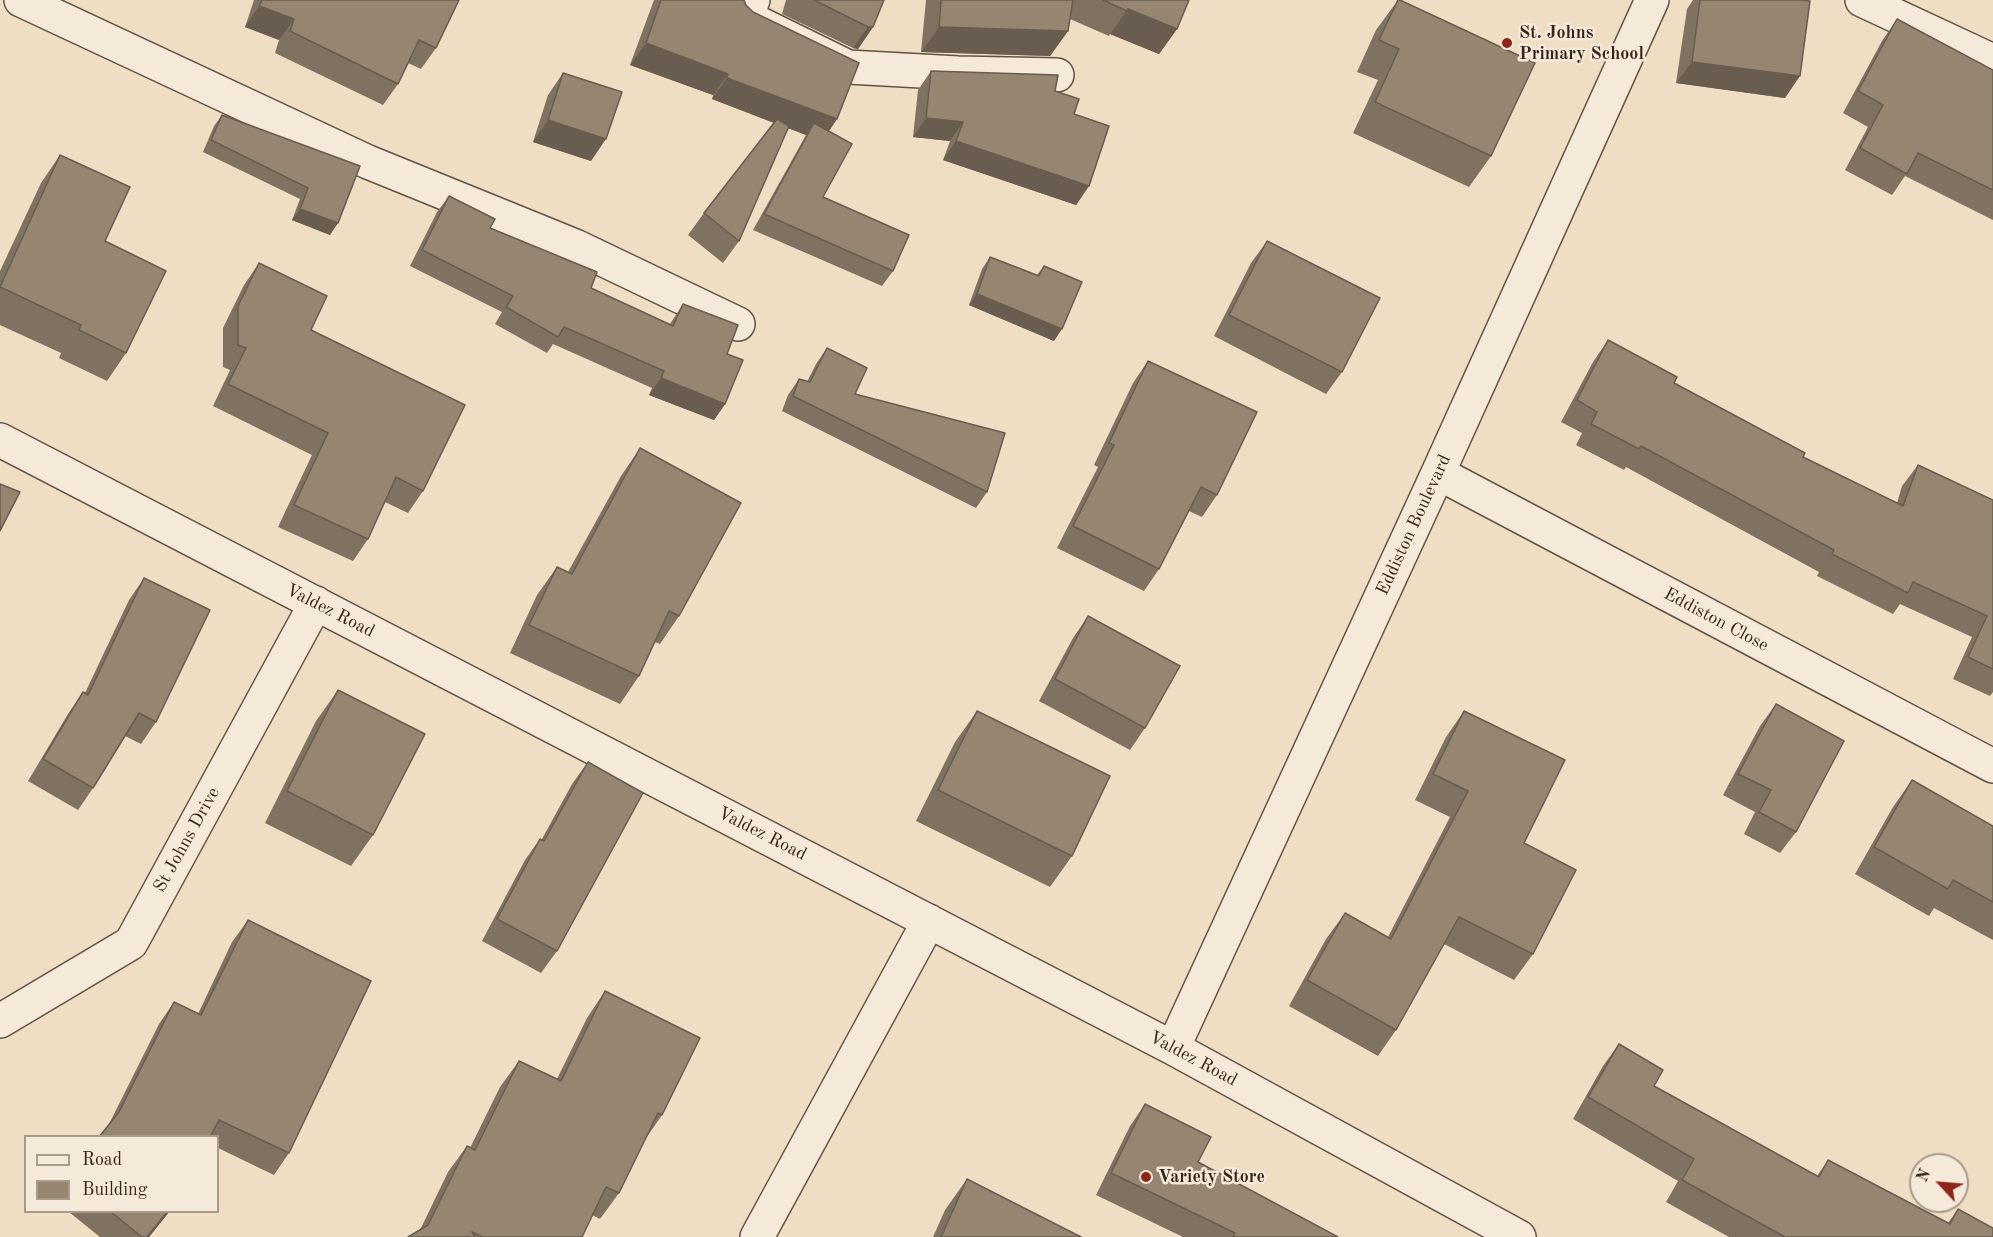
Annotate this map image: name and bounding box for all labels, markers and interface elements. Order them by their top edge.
place label: St. Johns Primary School [1519,22,1644,64]
marker: St. Johns Primary School [1500,36,1514,50]
street label: Eddiston Boulevard [1372,451,1456,599]
street label: Valdez Road [282,579,378,643]
street label: Eddiston Close [1660,583,1772,657]
street label: St Johns Drive [149,784,225,896]
street label: Valdez Road [714,802,810,866]
street label: Valdez Road [1145,1027,1241,1091]
legend [24,1135,219,1213]
text: Road [82,1151,122,1169]
north arrow [1909,1153,1969,1213]
place label: Variety Store [1158,1166,1265,1188]
text: N [1915,1167,1934,1185]
marker: Variety Store [1139,1170,1153,1184]
text: Building [82,1181,147,1199]

